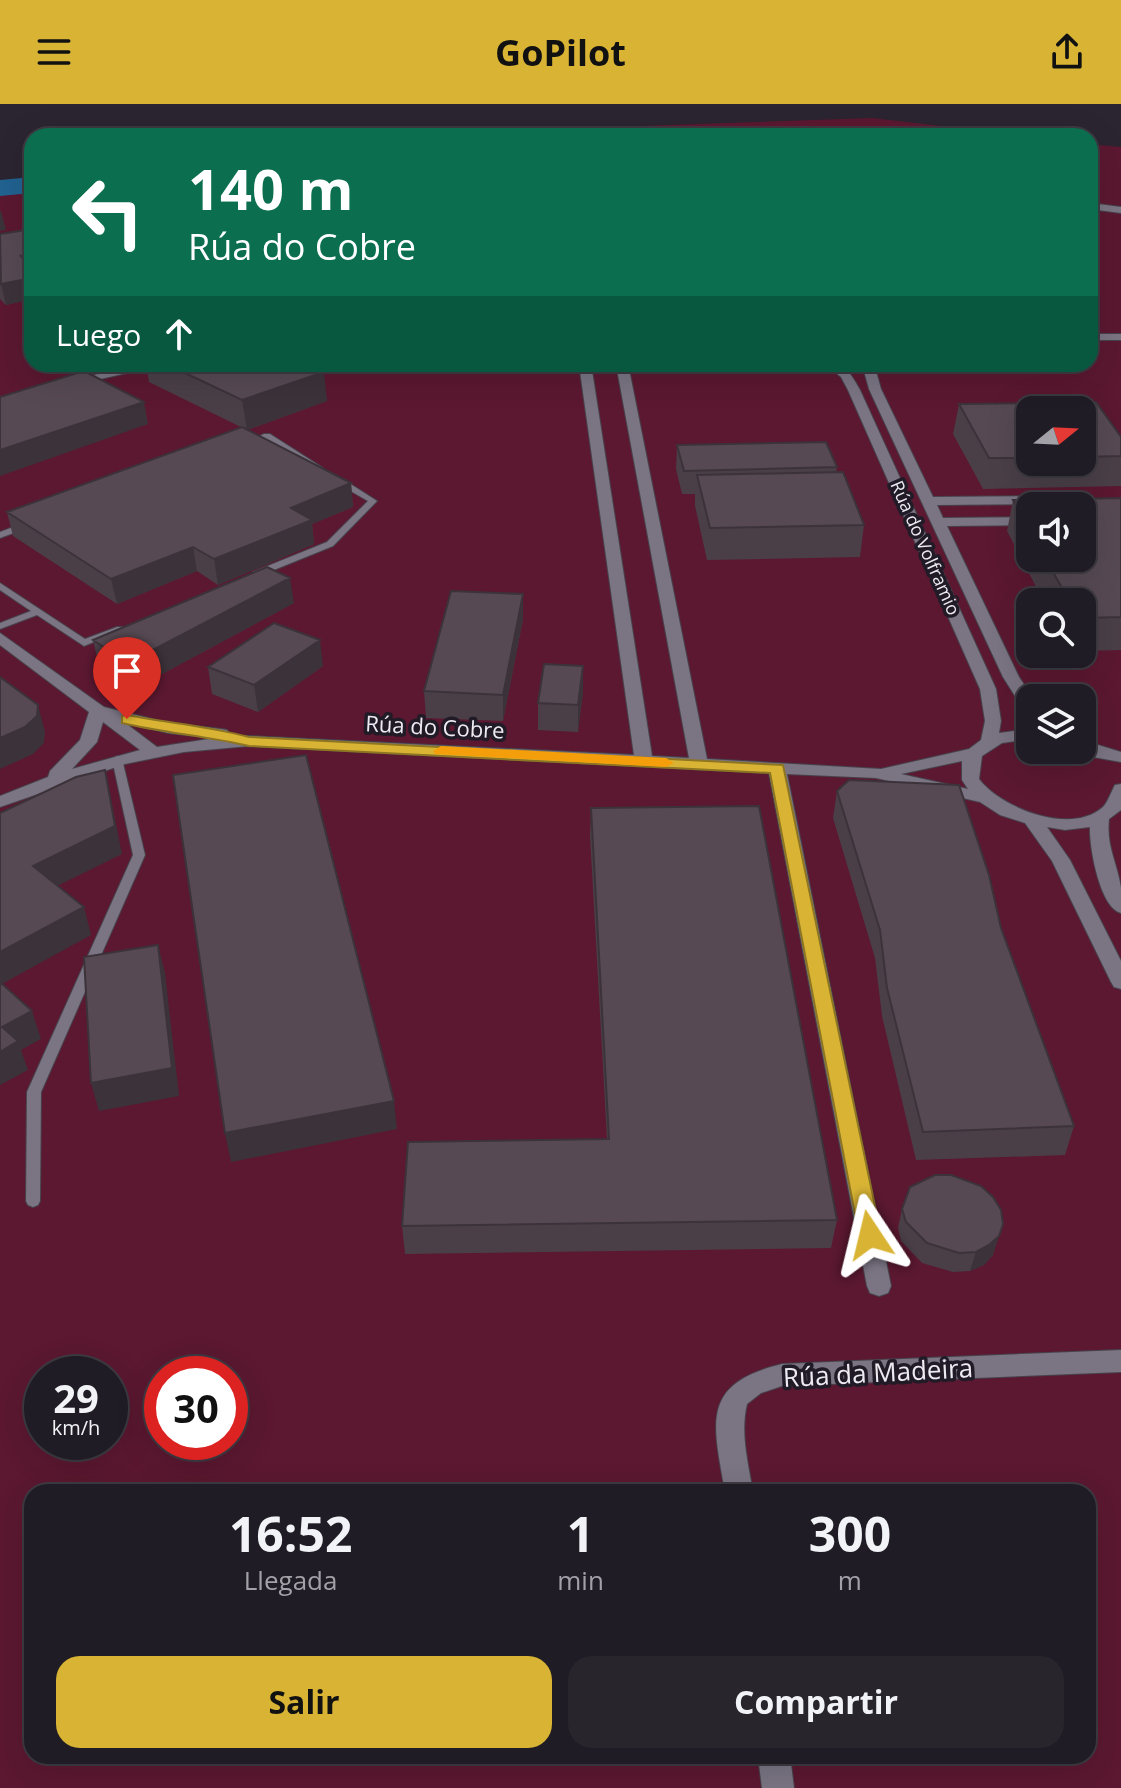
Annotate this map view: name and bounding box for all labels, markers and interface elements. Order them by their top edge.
text: GoPilot [495,28,626,77]
icon: menu [32,30,76,74]
icon: share [1045,30,1089,74]
text: 140 m [188,150,354,226]
icon: left [56,160,160,264]
text: Rúa do Cobre [188,222,416,271]
icon: ahead [157,312,201,356]
text: Luego [56,314,141,355]
north arrow [1016,396,1096,476]
map controls [1016,396,1096,764]
street label: Rúa do Volframio [885,477,966,619]
button: sound [1016,492,1096,572]
button: search [1016,588,1096,668]
pin [93,637,161,719]
icon: arrive [105,649,149,693]
button: layers [1016,684,1096,764]
street label: Rúa do Cobre [365,707,505,745]
position arrow [828,1193,912,1277]
street label: Rúa da Madeira [782,1349,974,1395]
speed limit sign: 30 [144,1356,248,1460]
text: 29 [53,1370,99,1425]
text: km/h [52,1414,100,1441]
text: 16:52 [229,1501,352,1566]
text: 1 [567,1501,594,1566]
text: 300 [809,1501,891,1566]
text: Llegada [244,1562,337,1598]
text: min [557,1562,604,1598]
text: m [838,1562,862,1598]
button: Salir [56,1656,552,1748]
button: Compartir [568,1656,1064,1748]

